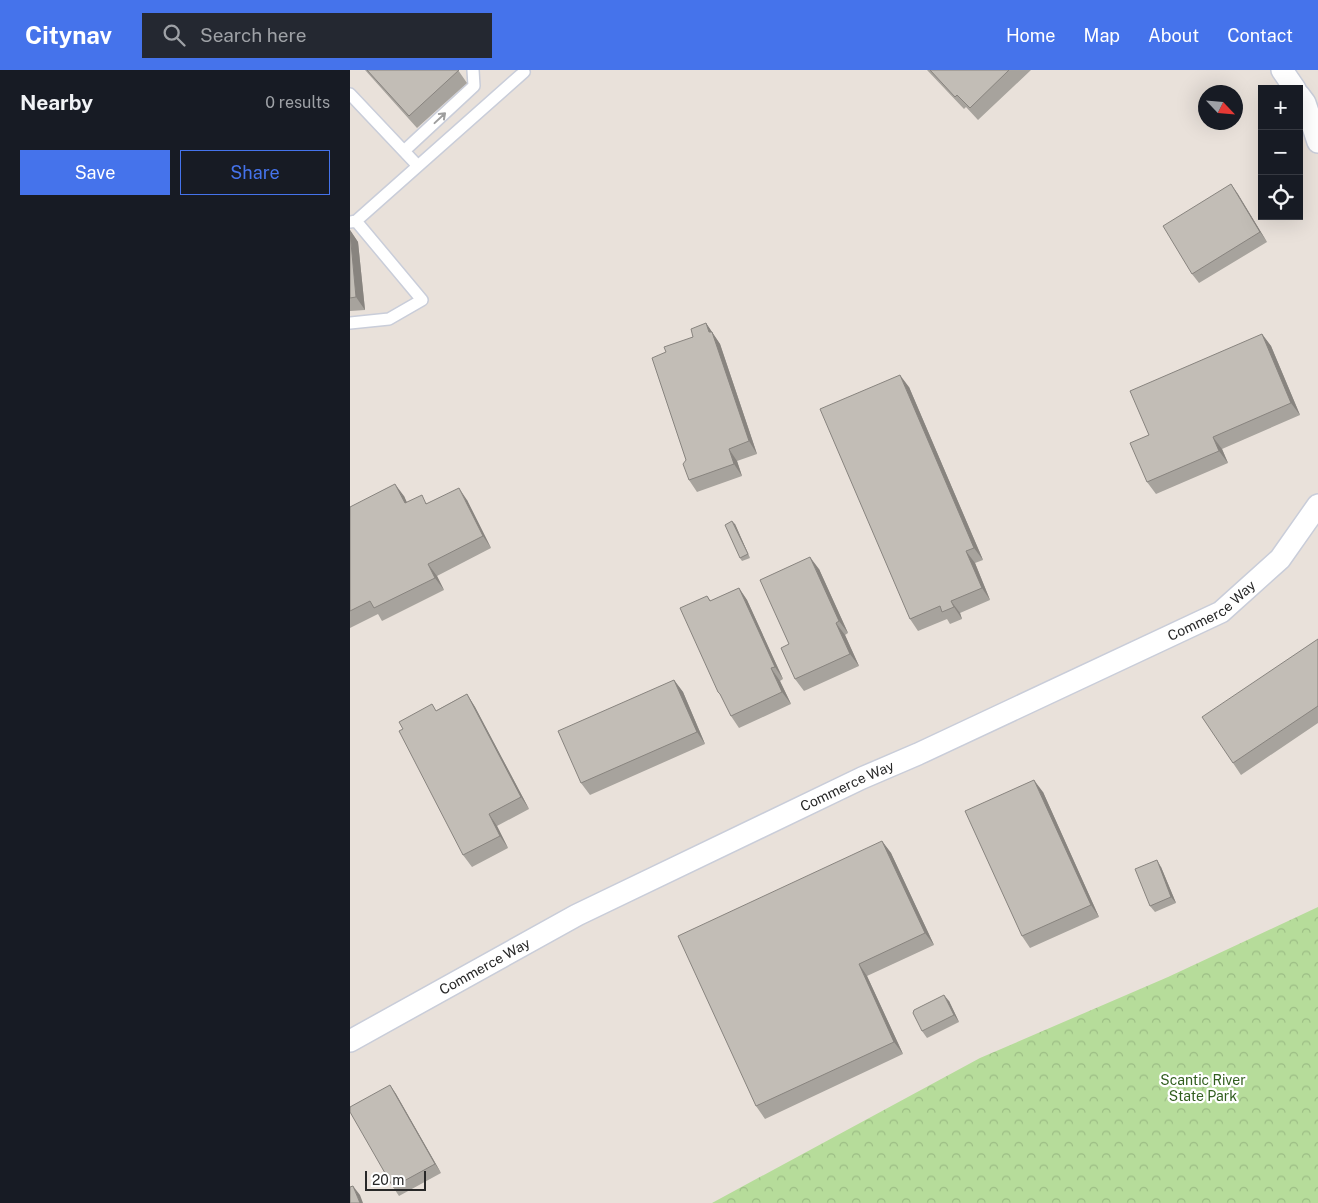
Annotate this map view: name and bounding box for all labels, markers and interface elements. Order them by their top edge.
search box [142,13,492,58]
text: Citynav [25,21,112,49]
icon: search [160,21,188,49]
text: Search here [200,24,307,46]
text: Home [1006,25,1056,46]
text: Map [1084,25,1120,46]
text: About [1148,25,1199,46]
text: Contact [1227,25,1293,46]
north arrow [1198,85,1243,130]
map controls [1258,85,1303,220]
button: + [1258,85,1303,130]
text: Nearby [20,90,93,115]
text: 0 results [265,93,330,112]
one-way arrow [433,112,446,124]
button: − [1258,130,1303,175]
button: Save [20,150,170,195]
button: Share [180,150,330,195]
button: locate [1258,175,1303,220]
street label: Commerce Way [1165,577,1259,644]
street label: Commerce Way [798,757,897,814]
street label: Commerce Way [436,934,533,998]
park label: Scantic River State Park [1160,1072,1246,1104]
scale bar [365,1168,426,1191]
text: 20 m [372,1172,404,1188]

